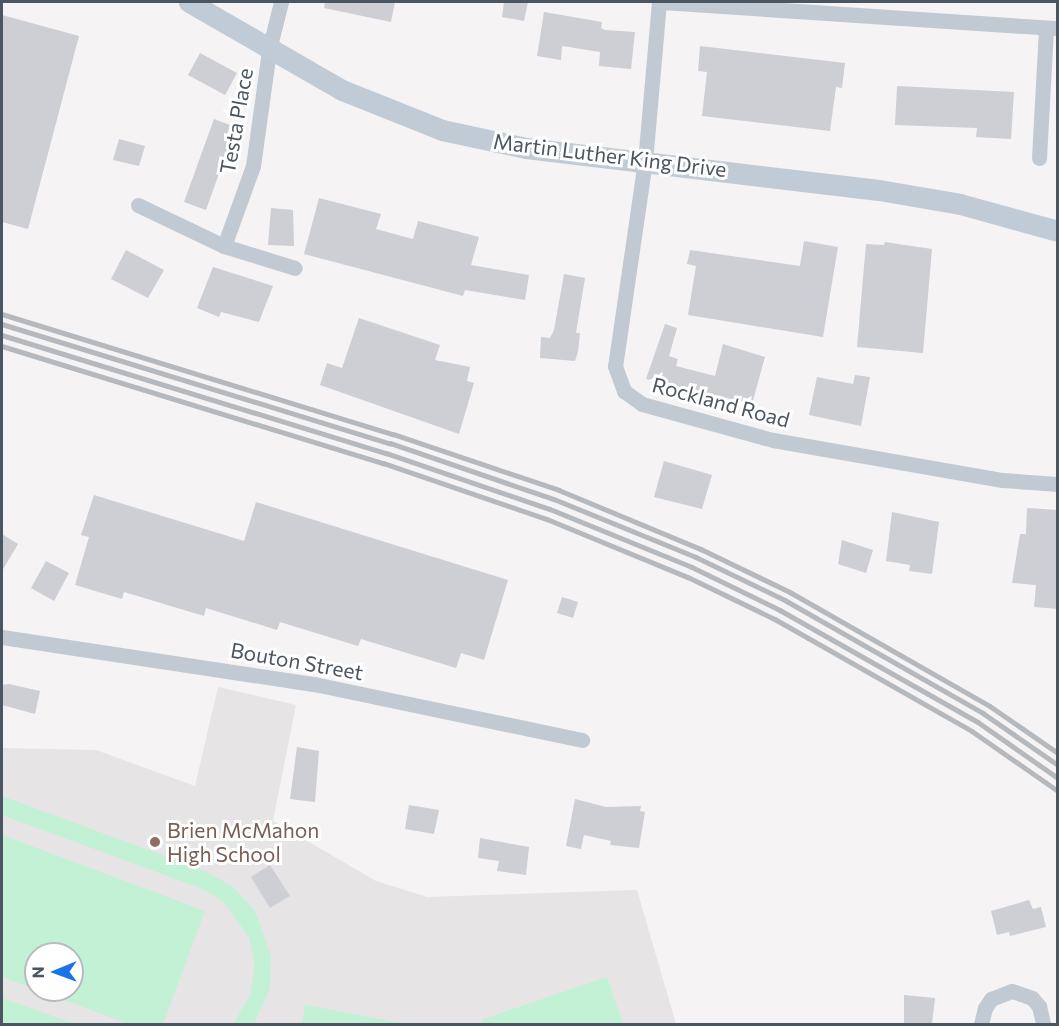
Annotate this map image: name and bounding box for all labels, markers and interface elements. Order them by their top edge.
street label: Testa Place [214,66,258,176]
street label: Martin Luther King Drive [492,128,728,182]
street label: Rockland Road [650,372,792,432]
street label: Bouton Street [229,637,365,685]
place label: Brien McMahon High School [167,817,319,867]
marker: Brien McMahon High School [148,835,162,849]
north arrow [24,942,84,1002]
text: N [28,966,47,978]

